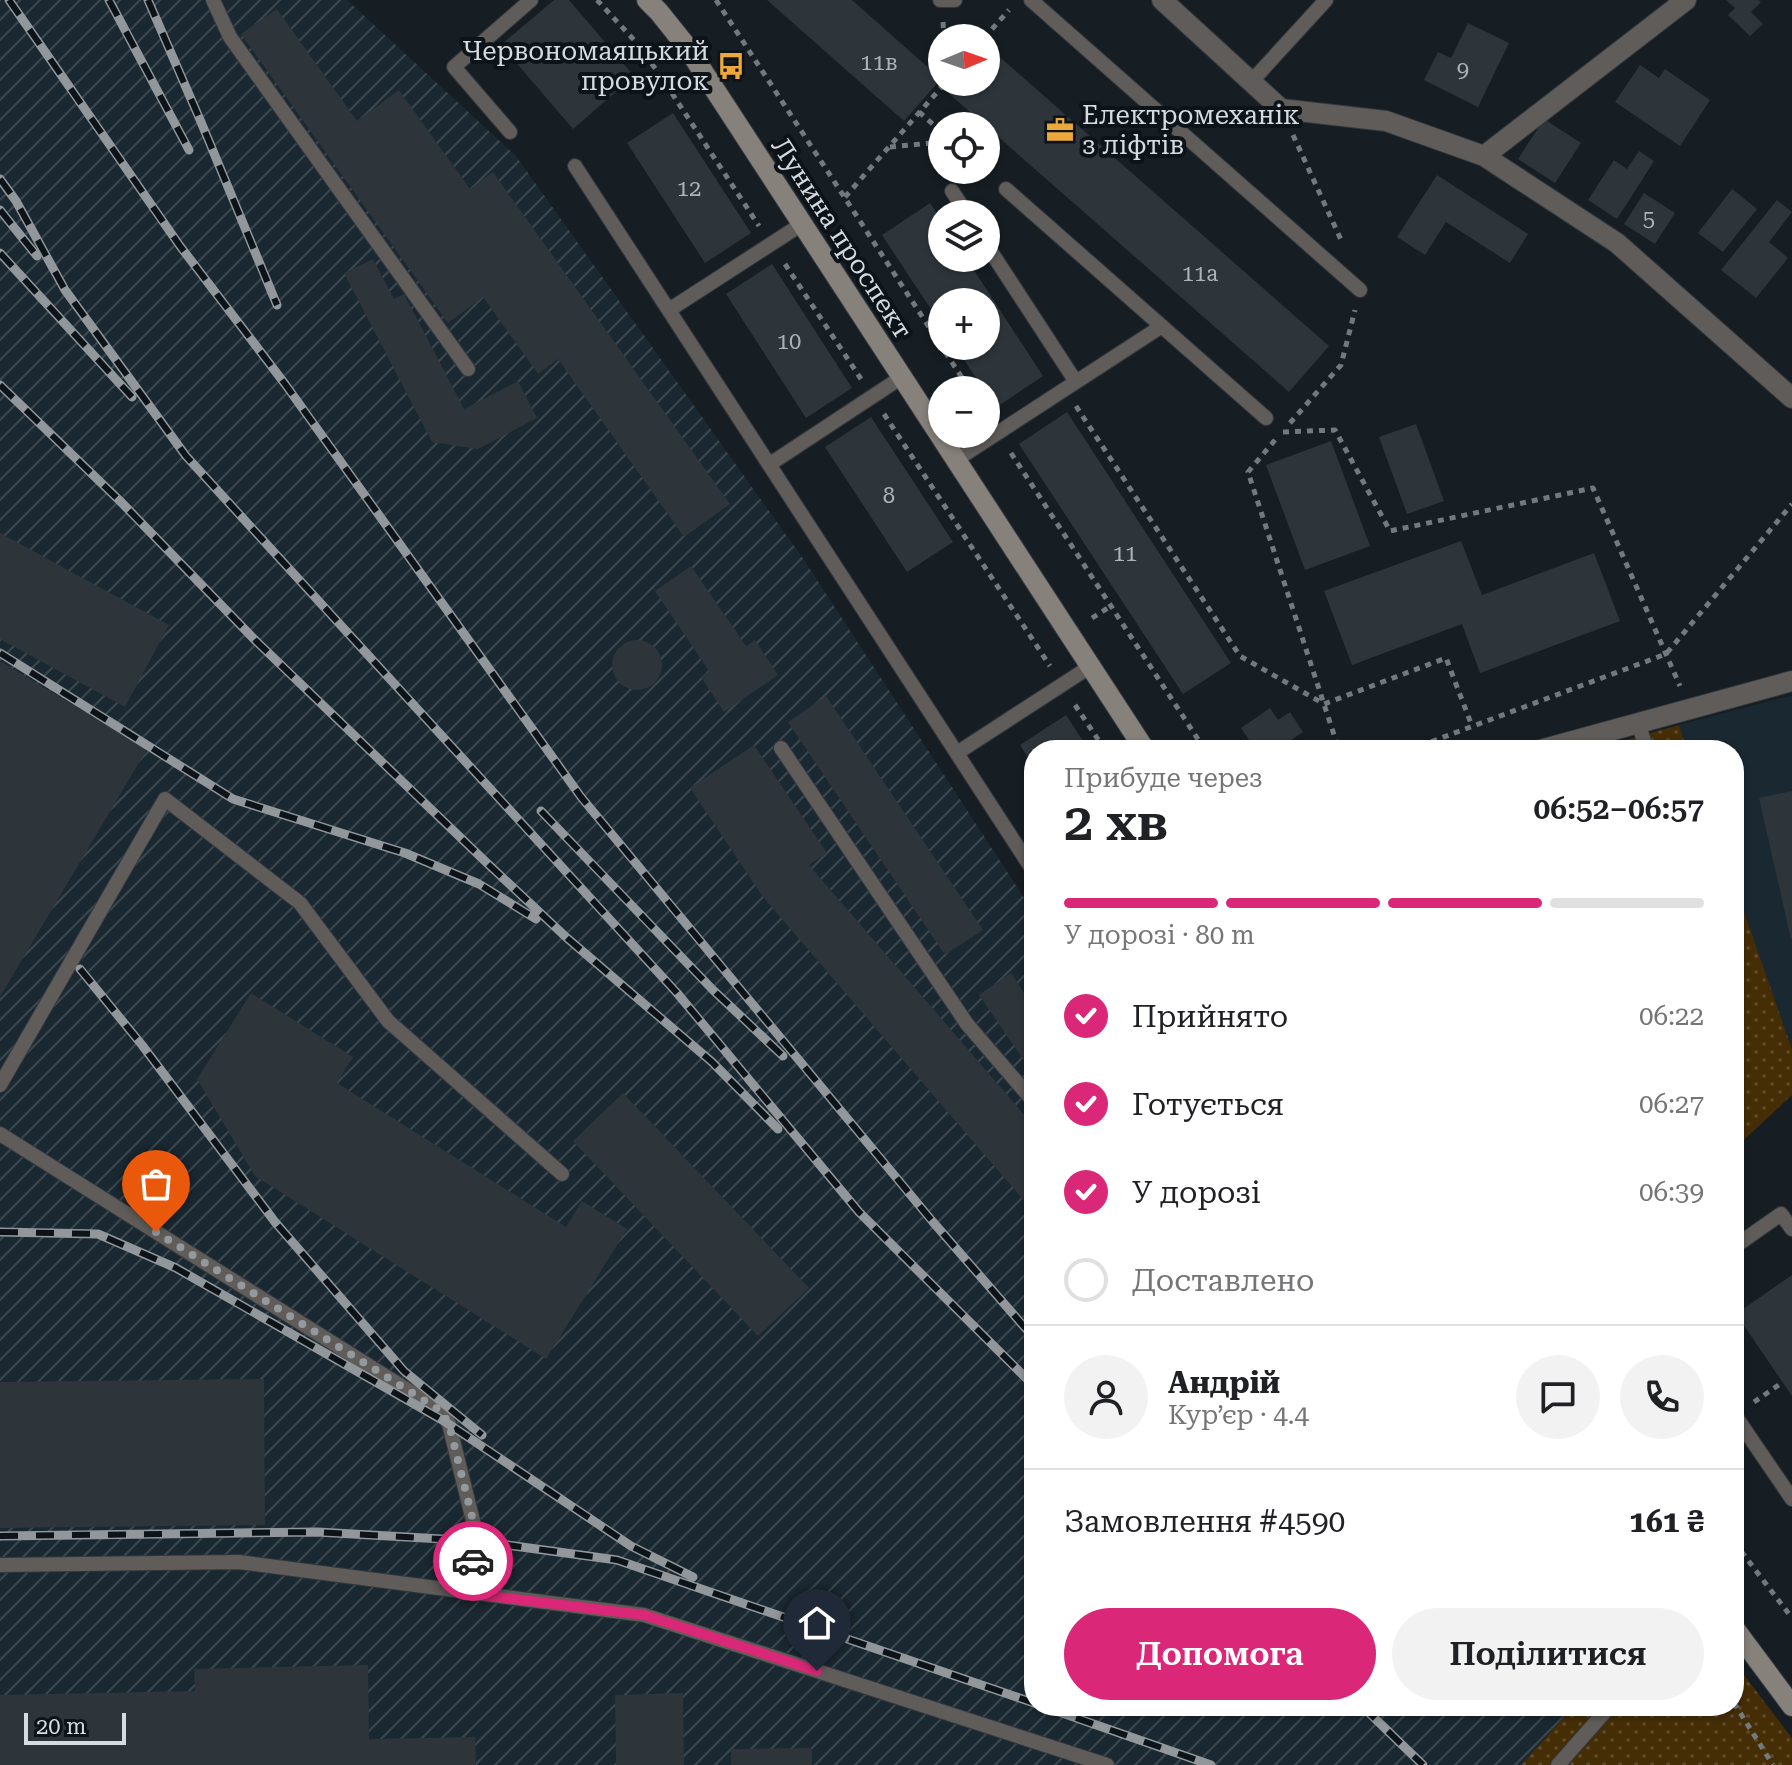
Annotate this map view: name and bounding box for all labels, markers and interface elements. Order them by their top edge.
north arrow [928,24,1000,96]
map controls [928,24,1000,448]
place label: Червономаяцький провулок [462,36,709,96]
house number: 11в [860,50,898,75]
bus stop icon: Червономаяцький провулок [716,51,746,81]
house number: 9 [1457,57,1469,82]
place label: Електромеханік з ліфтів [1082,100,1299,160]
button: locate [928,112,1000,184]
office icon: Електромеханік з ліфтів [1045,115,1075,145]
street label: Лунина проспект [766,132,918,344]
house number: 12 [677,176,701,201]
button: layers [928,200,1000,272]
house number: 5 [1643,206,1655,231]
house number: 11а [1182,261,1218,286]
button: + [928,288,1000,360]
house number: 10 [777,329,801,354]
button: − [928,376,1000,448]
house number: 8 [883,483,895,508]
house number: 11 [1113,541,1137,566]
text: Прибуде через [1064,763,1263,793]
text: 06:52–06:57 [1534,791,1704,826]
text: 2 хв [1064,792,1168,853]
text: У дорозі · 80 m [1064,920,1255,950]
icon: check [1064,994,1108,1038]
text: Прийнято [1132,999,1288,1034]
text: 06:22 [1639,1001,1704,1031]
icon: check [1064,1082,1108,1126]
text: Готується [1132,1087,1284,1122]
text: 06:27 [1639,1089,1704,1119]
pin [122,1150,190,1232]
icon: bag [134,1162,178,1206]
icon: check [1064,1170,1108,1214]
text: У дорозі [1132,1175,1261,1210]
text: 06:39 [1639,1177,1704,1207]
text: Доставлено [1132,1263,1314,1298]
button: person [1064,1355,1148,1439]
button: chat [1516,1355,1600,1439]
button: phone [1620,1355,1704,1439]
text: Андрій [1168,1365,1280,1400]
text: Кур’єр · 4.4 [1168,1400,1309,1430]
text: Замовлення #4590 [1064,1504,1345,1539]
text: 161 ₴ [1629,1504,1704,1539]
courier [433,1521,513,1601]
icon: car [451,1539,495,1583]
pin [783,1589,851,1671]
icon: home [795,1601,839,1645]
button: Допомога [1064,1608,1376,1700]
button: Поділитися [1392,1608,1704,1700]
scale bar [24,1709,126,1745]
text: 20 m [36,1714,86,1739]

